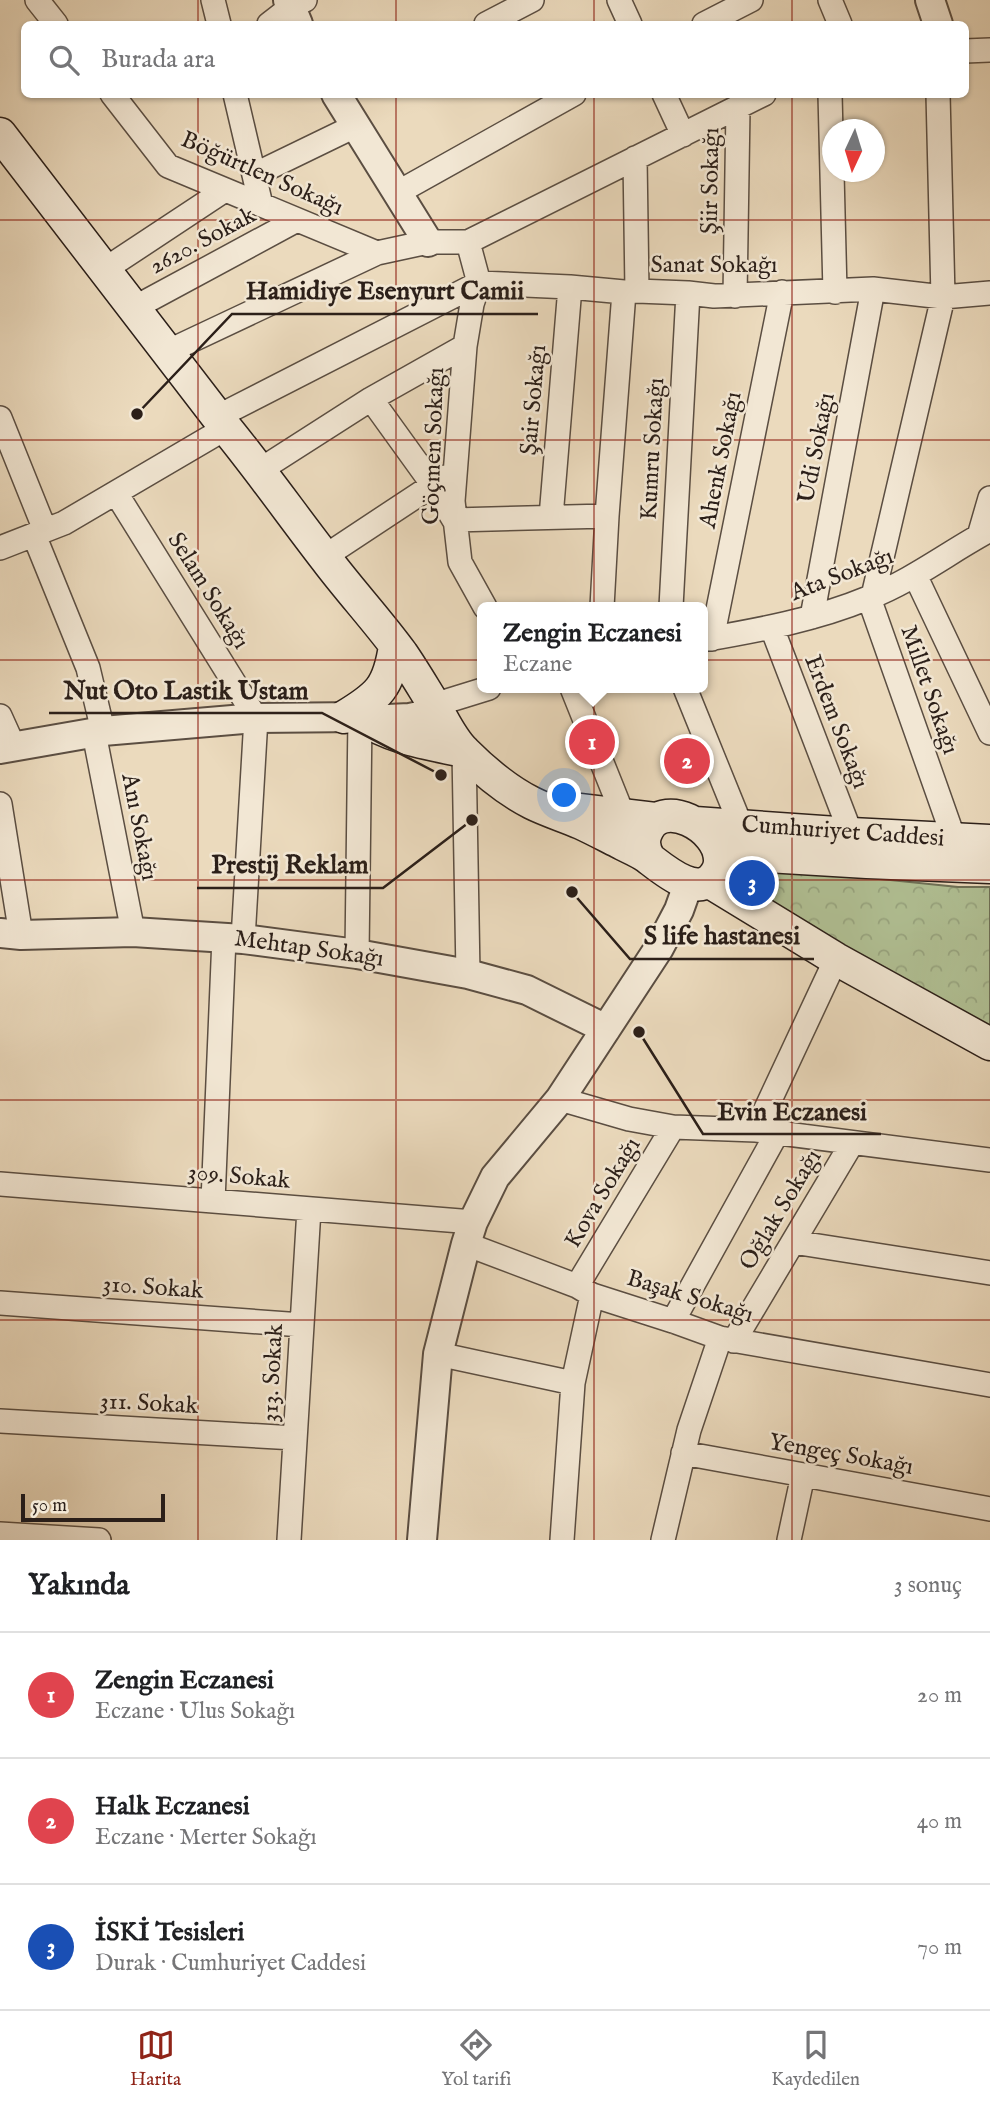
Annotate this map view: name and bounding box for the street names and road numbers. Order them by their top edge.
street label: Böğürtlen Sokağı [176,124,348,224]
street label: Şiir Sokağı [695,127,727,235]
street label: 2620. Sokak [145,200,262,282]
street label: Sanat Sokağı [650,250,778,281]
street label: Şair Sokağı [514,343,554,457]
street label: Göçmen Sokağı [416,367,452,525]
street label: Kumru Sokağı [634,377,672,521]
street label: Ahenk Sokağı [692,389,749,532]
street label: Udi Sokağı [791,390,843,506]
street label: Selam Sokağı [160,527,256,655]
street label: Ata Sokağı [785,541,898,609]
street label: Millet Sokağı [892,621,966,759]
street label: Erdem Sokağı [796,651,876,793]
street label: Anı Sokağı [113,770,165,883]
street label: Cumhuriyet Caddesi [740,809,946,855]
street label: Mehtap Sokağı [232,923,386,975]
street label: Kova Sokağı [558,1132,648,1254]
street label: Oğlak Sokağı [733,1144,829,1276]
street label: 309. Sokak [186,1157,292,1197]
street label: Başak Sokağı [623,1263,757,1331]
street label: 310. Sokak [101,1269,205,1307]
street label: 313. Sokak [255,1323,291,1423]
street label: 311. Sokak [99,1386,199,1422]
street label: Yengeç Sokağı [766,1427,916,1483]

